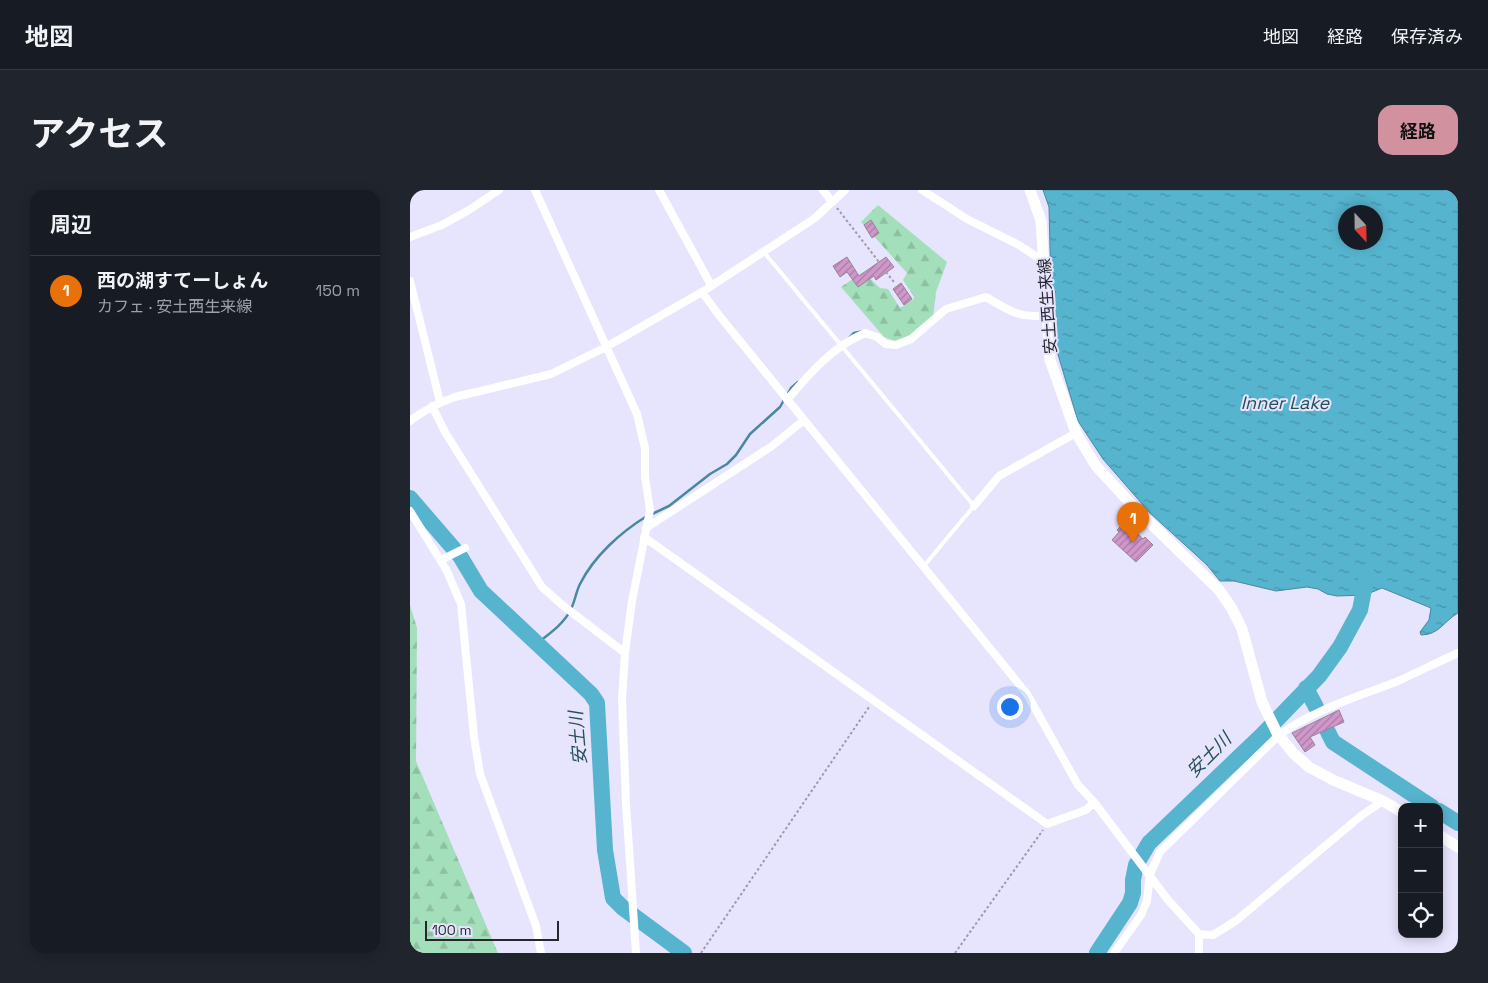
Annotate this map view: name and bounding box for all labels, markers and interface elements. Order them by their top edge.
text: 地図 [25,21,73,52]
text: 地図 [1263,25,1299,48]
text: 経路 [1327,25,1363,48]
text: 保存済み [1391,25,1463,48]
button: 経路 [1378,105,1458,155]
text: アクセス [30,112,168,156]
north arrow [1338,205,1383,250]
text: 周辺 [50,211,92,238]
street label: 安土西生来線 [1034,257,1061,355]
text: 西の湖すてーしょん [97,268,268,293]
text: 1 [62,280,70,301]
text: 150 m [316,280,360,301]
text: カフェ · 安土西生来線 [97,296,252,317]
water label: Inner Lake [1241,391,1331,414]
pin: 1 [1117,502,1149,543]
your location [997,694,1023,720]
water label: 安土川 [564,708,591,766]
water label: 安土川 [1181,726,1237,782]
map controls [1398,803,1443,938]
button: + [1398,803,1443,848]
button: − [1398,848,1443,893]
button: locate [1398,893,1443,938]
scale bar [425,918,559,941]
text: 100 m [432,921,471,939]

